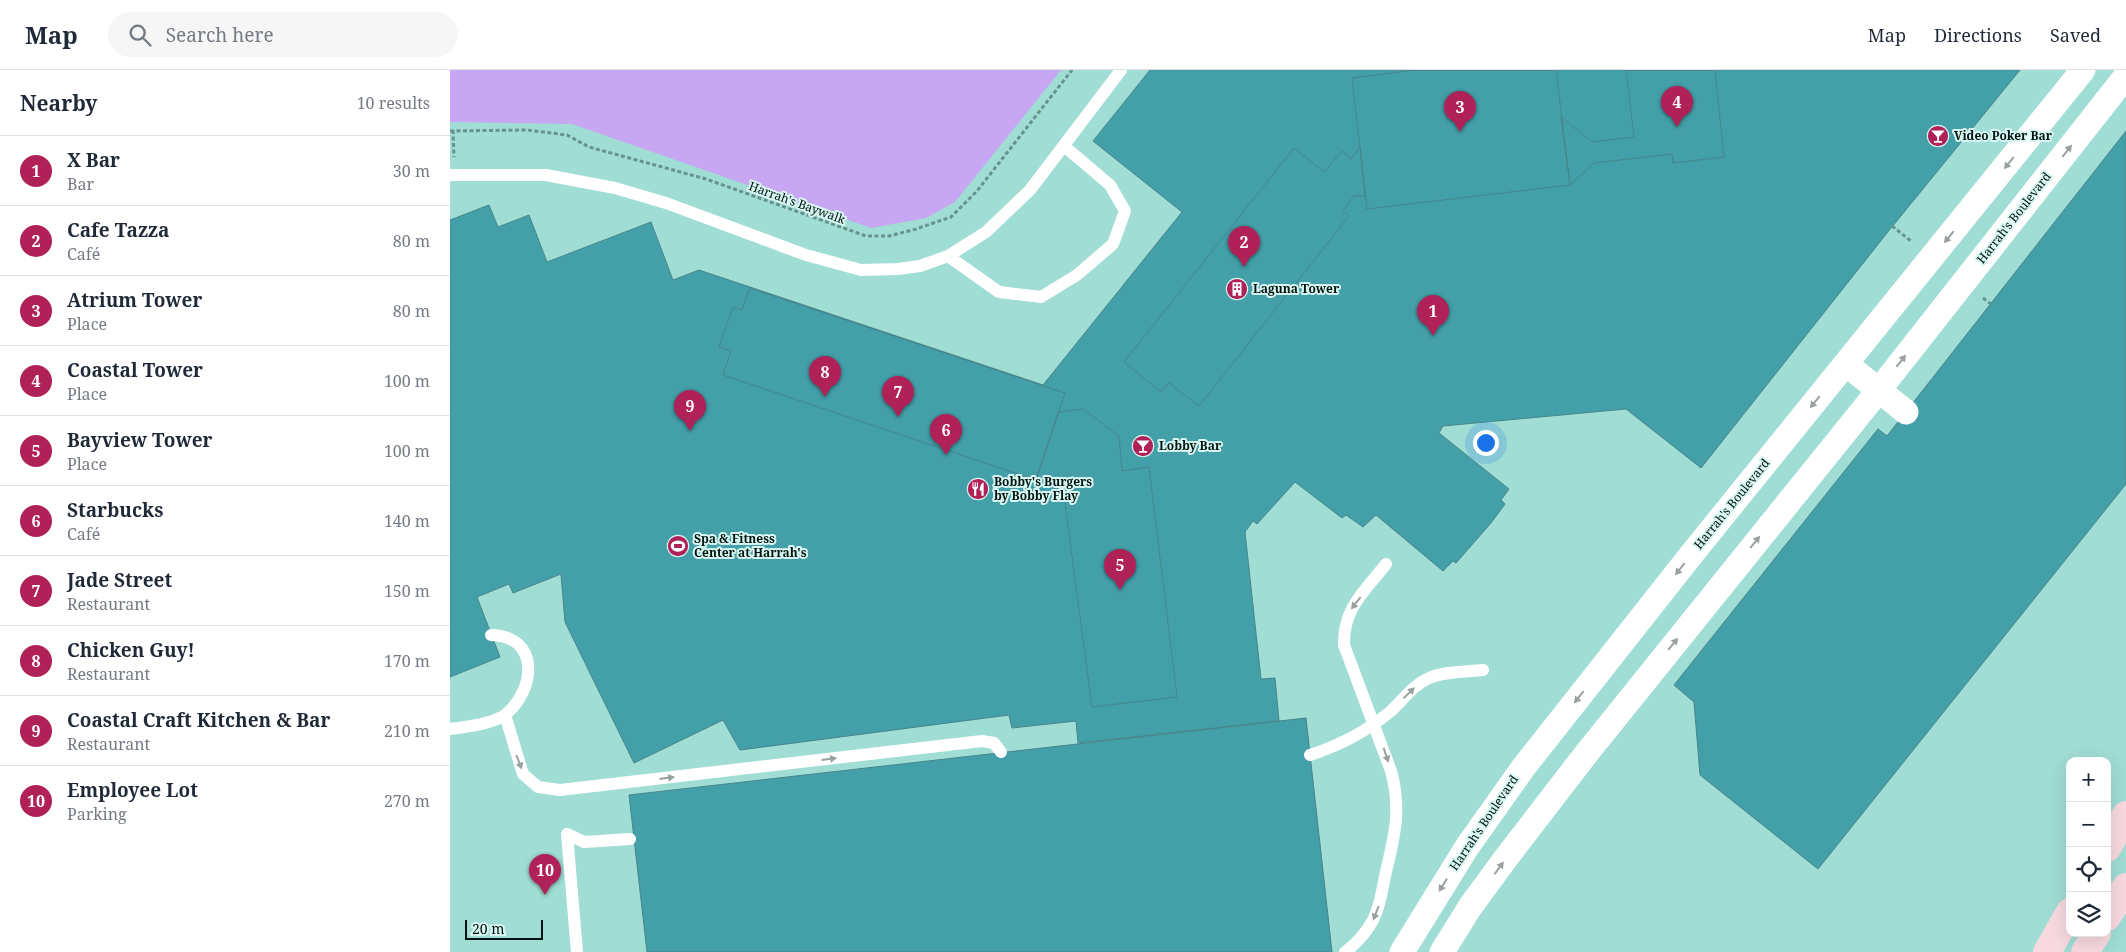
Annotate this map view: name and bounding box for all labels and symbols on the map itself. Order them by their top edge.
pin: 4 [1661,86,1693,127]
pin: 3 [1444,91,1476,132]
bar icon: Video Poker Bar [1926,124,1950,148]
place label: Video Poker Bar [1954,127,2053,144]
one-way arrow [2061,145,2072,158]
one-way arrow [2003,156,2014,169]
street label: Harrah's Boulevard [1973,168,2055,267]
street label: Harrah's Baywalk [747,177,849,228]
pin: 2 [1228,226,1260,267]
one-way arrow [1943,230,1954,243]
building icon: Laguna Tower [1225,277,1249,301]
place label: Laguna Tower [1253,280,1340,297]
pin: 1 [1417,295,1449,336]
one-way arrow [1896,355,1907,368]
pin: 8 [809,356,841,397]
pin: 7 [882,376,914,417]
pin: 9 [674,390,706,431]
one-way arrow [1810,396,1821,408]
pin: 6 [930,414,962,455]
your location [1473,430,1499,456]
bar icon: Lobby Bar [1131,434,1155,458]
place label: Lobby Bar [1159,437,1222,454]
street label: Harrah's Boulevard [1690,454,1774,552]
place label: Bobby's Burgers by Bobby Flay [994,473,1092,504]
restaurant icon: Bobby's Burgers by Bobby Flay [966,477,990,501]
place label: Spa & Fitness Center at Harrah's [694,530,807,561]
sports icon: Spa & Fitness Center at Harrah's [666,534,690,558]
one-way arrow [1750,536,1761,549]
pin: 5 [1104,549,1136,590]
one-way arrow [1674,562,1685,575]
one-way arrow [1350,596,1361,609]
one-way arrow [1668,638,1679,651]
one-way arrow [1403,687,1415,699]
one-way arrow [1574,690,1585,703]
one-way arrow [1382,748,1390,763]
one-way arrow [515,755,523,770]
one-way arrow [821,755,837,763]
street label: Harrah's Boulevard [1445,771,1522,874]
one-way arrow [659,774,675,782]
pin: 10 [529,854,561,895]
one-way arrow [1494,861,1504,875]
one-way arrow [1438,878,1448,891]
one-way arrow [1371,906,1379,920]
scale bar [465,917,542,940]

